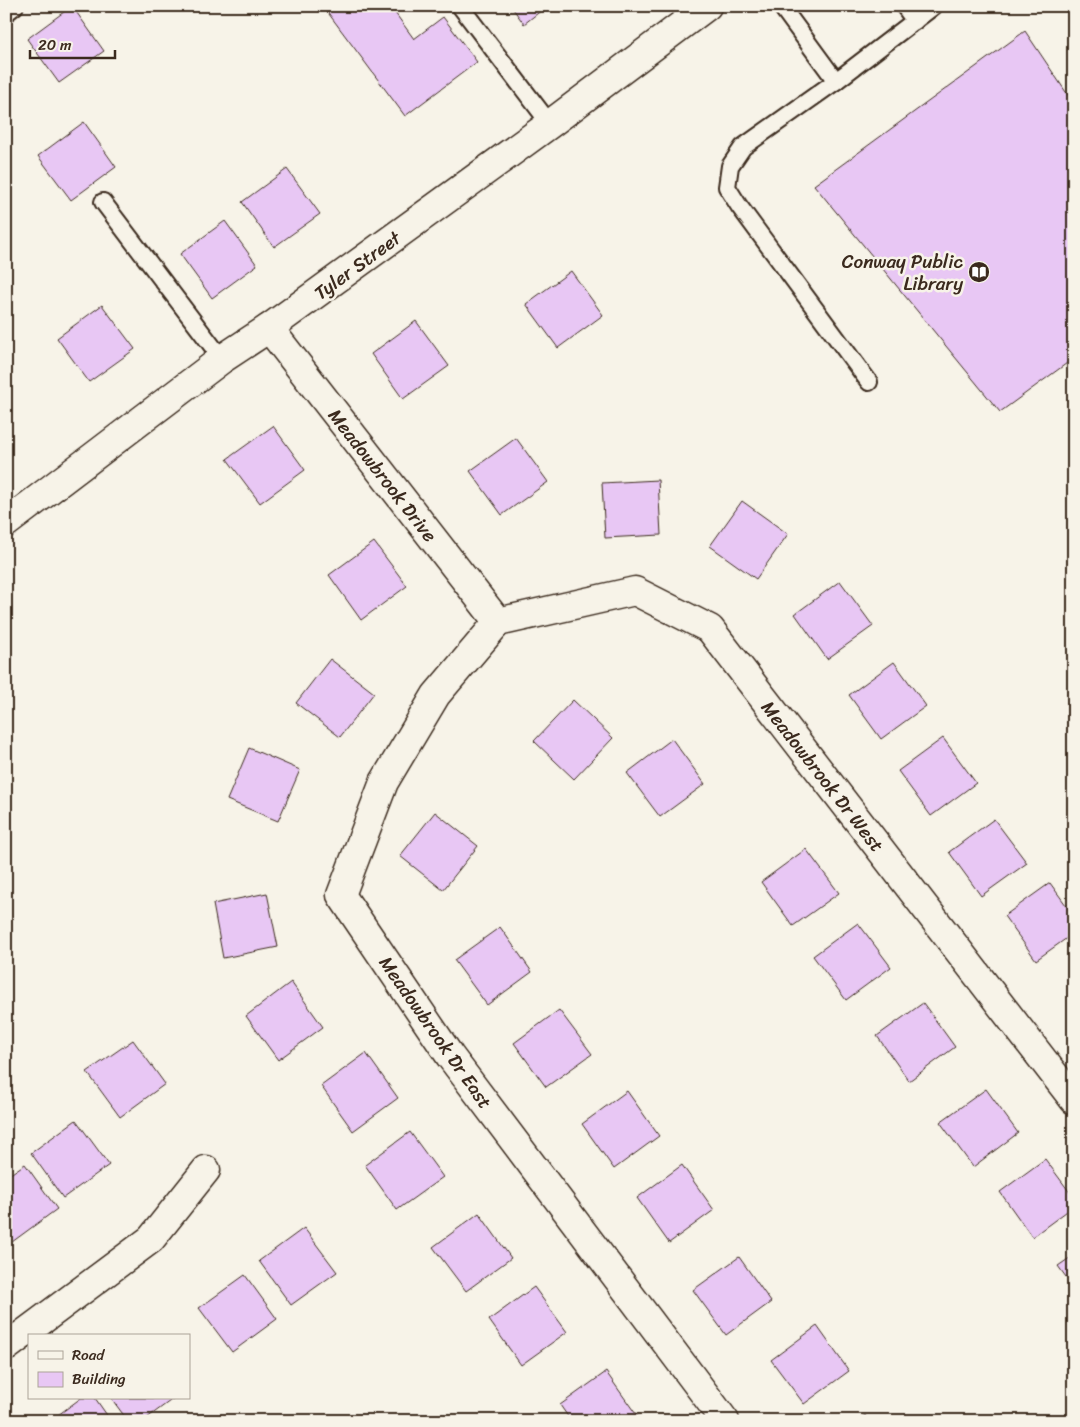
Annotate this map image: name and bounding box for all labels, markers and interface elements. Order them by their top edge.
scale bar [30,28,115,60]
text: 20 m [38,32,72,58]
street label: Tyler Street [307,222,409,309]
place label: Conway Public Library [842,245,964,300]
library icon: Conway Public Library [967,260,991,284]
street label: Meadowbrook Drive [320,401,446,550]
street label: Meadowbrook Dr West [753,693,893,860]
street label: Meadowbrook Dr East [370,949,501,1116]
legend [28,1334,190,1400]
text: Road [72,1342,105,1368]
text: Building [72,1366,126,1392]

